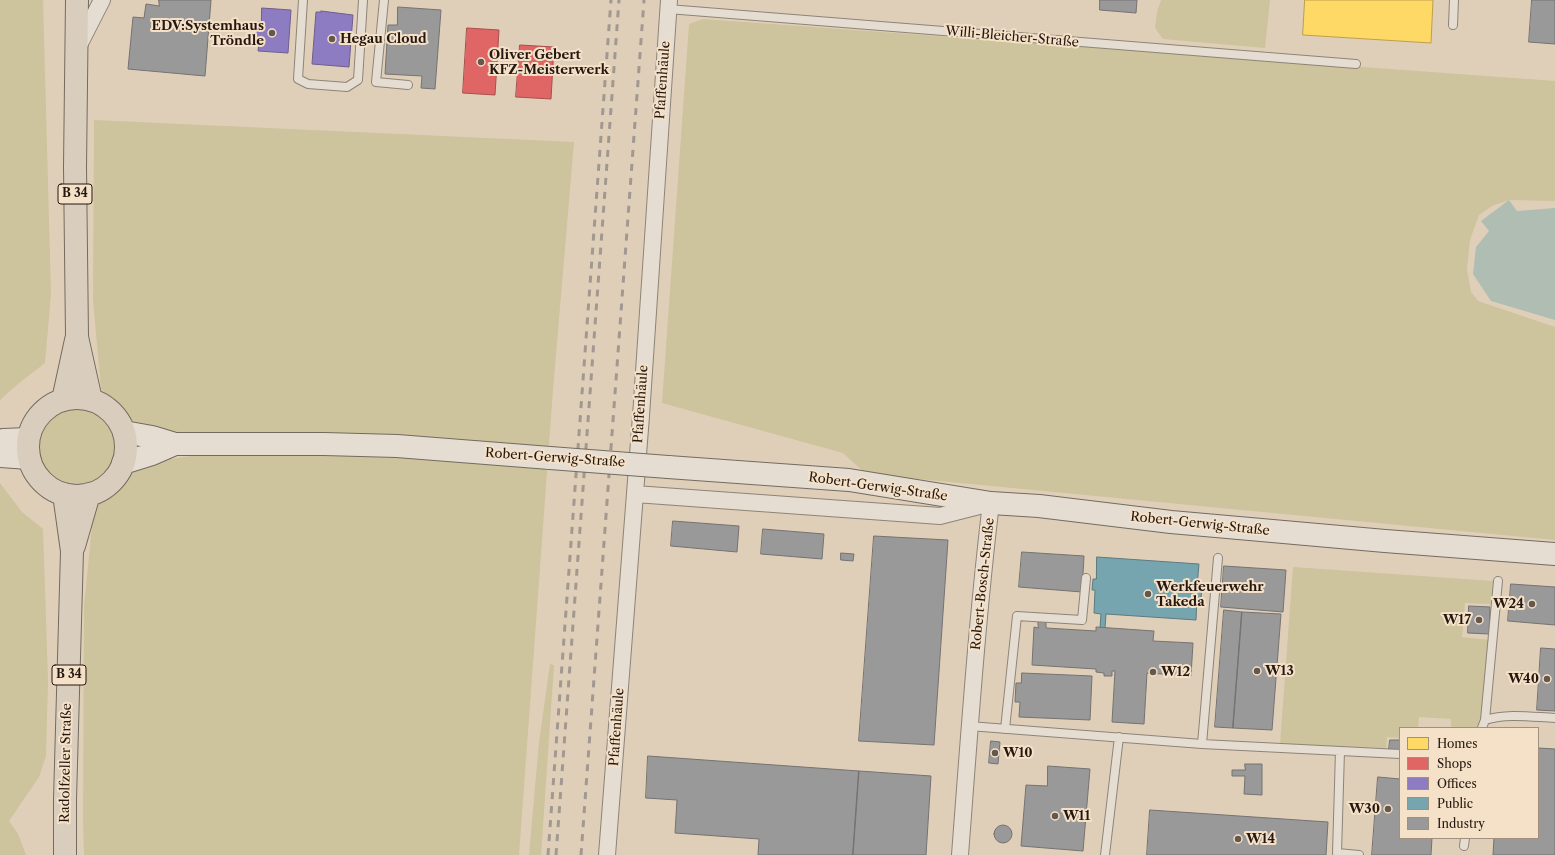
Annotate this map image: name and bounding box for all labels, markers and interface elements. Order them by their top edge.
place label: EDV:Systemhaus Tröndle [152,18,264,49]
street label: Willi-Bleicher-Straße [945,23,1079,51]
marker: EDV:Systemhaus Tröndle [267,28,277,38]
place label: Hegau Cloud [340,31,427,47]
marker: Hegau Cloud [327,34,337,44]
street label: Pfaffenhäule [652,40,674,120]
place label: Oliver Gebert KFZ-Meisterwerk [489,47,609,78]
marker: Oliver Gebert KFZ-Meisterwerk [476,57,486,67]
road number: B 34 [58,184,92,204]
street label: Pfaffenhäule [630,364,652,444]
street label: Robert-Gerwig-Straße [485,445,625,471]
street label: Robert-Gerwig-Straße [807,470,949,504]
street label: Robert-Gerwig-Straße [1129,509,1271,539]
street label: Robert-Bosch-Straße [968,517,998,651]
place label: Werkfeuerwehr Takeda [1156,579,1264,610]
marker: Werkfeuerwehr Takeda [1143,589,1153,599]
place label: W24 [1493,596,1524,612]
marker: W24 [1527,599,1537,609]
place label: W17 [1443,612,1471,628]
marker: W17 [1474,615,1484,625]
place label: W13 [1265,663,1294,679]
place label: W12 [1161,664,1190,680]
road number: B 34 [52,665,86,685]
marker: W13 [1252,666,1262,676]
marker: W12 [1148,667,1158,677]
place label: W40 [1508,671,1539,687]
marker: W40 [1542,674,1552,684]
street label: Pfaffenhäule [606,687,628,767]
street label: Radolfzeller Straße [57,703,75,823]
legend [1399,727,1539,839]
text: Homes [1437,736,1477,751]
place label: W10 [1003,745,1033,761]
marker: W10 [990,748,1000,758]
text: Shops [1437,756,1472,771]
text: Offices [1437,776,1477,791]
text: Public [1437,796,1473,811]
place label: W30 [1349,801,1380,817]
marker: W30 [1383,804,1393,814]
place label: W11 [1063,808,1090,824]
marker: W11 [1050,811,1060,821]
text: Industry [1437,816,1485,831]
place label: W14 [1246,831,1275,847]
marker: W14 [1233,834,1243,844]

